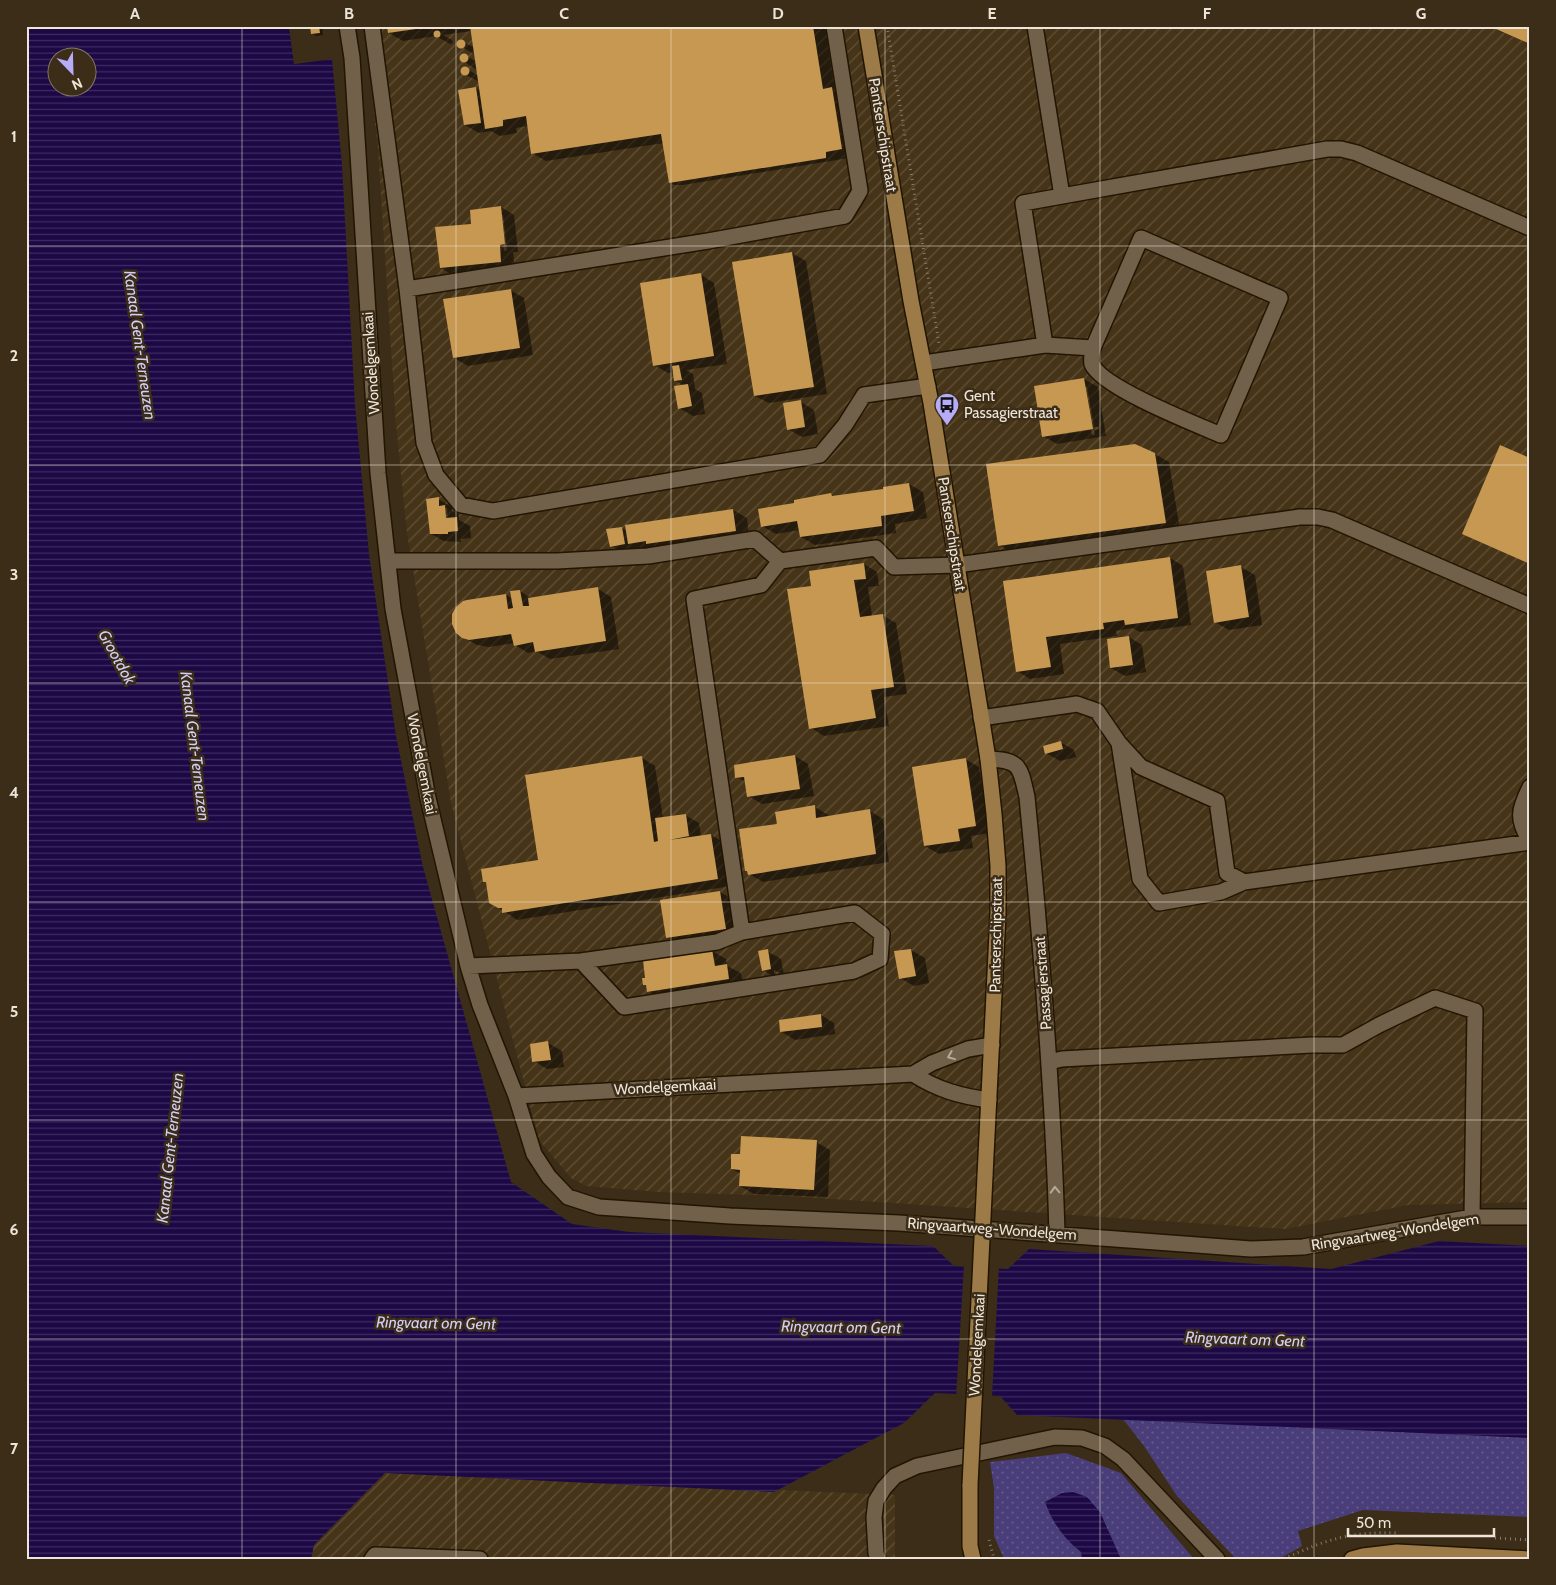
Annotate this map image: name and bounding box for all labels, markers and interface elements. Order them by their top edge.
text: A [130,4,140,23]
text: B [344,4,354,23]
text: C [559,4,569,23]
text: D [772,4,784,23]
text: E [987,4,997,23]
text: F [1203,4,1212,23]
text: G [1416,4,1426,23]
north arrow [48,48,98,98]
text: N [69,74,85,94]
street label: Pantserschipstraat [865,77,901,193]
text: 1 [11,127,17,146]
water label: Kanaal Gent-Terneuzen [120,269,160,421]
street label: Wondelgemkaai [358,311,384,415]
text: 2 [10,346,18,365]
place label: Gent Passagierstraat [964,387,1058,422]
bus stop icon: Gent Passagierstraat [934,392,960,426]
street label: Pantserschipstraat [934,476,970,592]
text: 3 [10,565,18,584]
water label: Grootdok [94,626,140,689]
water label: Kanaal Gent-Terneuzen [176,670,214,822]
street label: Wondelgemkaai [403,712,441,816]
text: 4 [9,783,19,802]
street label: Pantserschipstraat [986,877,1006,993]
street label: Passagierstraat [1031,936,1055,1030]
text: 5 [10,1002,18,1021]
one-way arrow [947,1049,956,1060]
water label: Kanaal Gent-Terneuzen [153,1072,187,1224]
street label: Wondelgemkaai [613,1075,717,1099]
one-way arrow [1050,1186,1061,1194]
street label: Ringvaartweg-Wondelgem [1310,1210,1480,1254]
street label: Ringvaartweg-Wondelgem [907,1214,1077,1244]
text: 6 [10,1220,19,1239]
street label: Wondelgemkaai [965,1293,989,1397]
water label: Ringvaart om Gent [376,1312,497,1334]
water label: Ringvaart om Gent [781,1316,902,1338]
water label: Ringvaart om Gent [1185,1327,1306,1351]
text: 7 [10,1439,19,1458]
scale bar [1348,1505,1495,1537]
text: 50 m [1356,1514,1391,1532]

